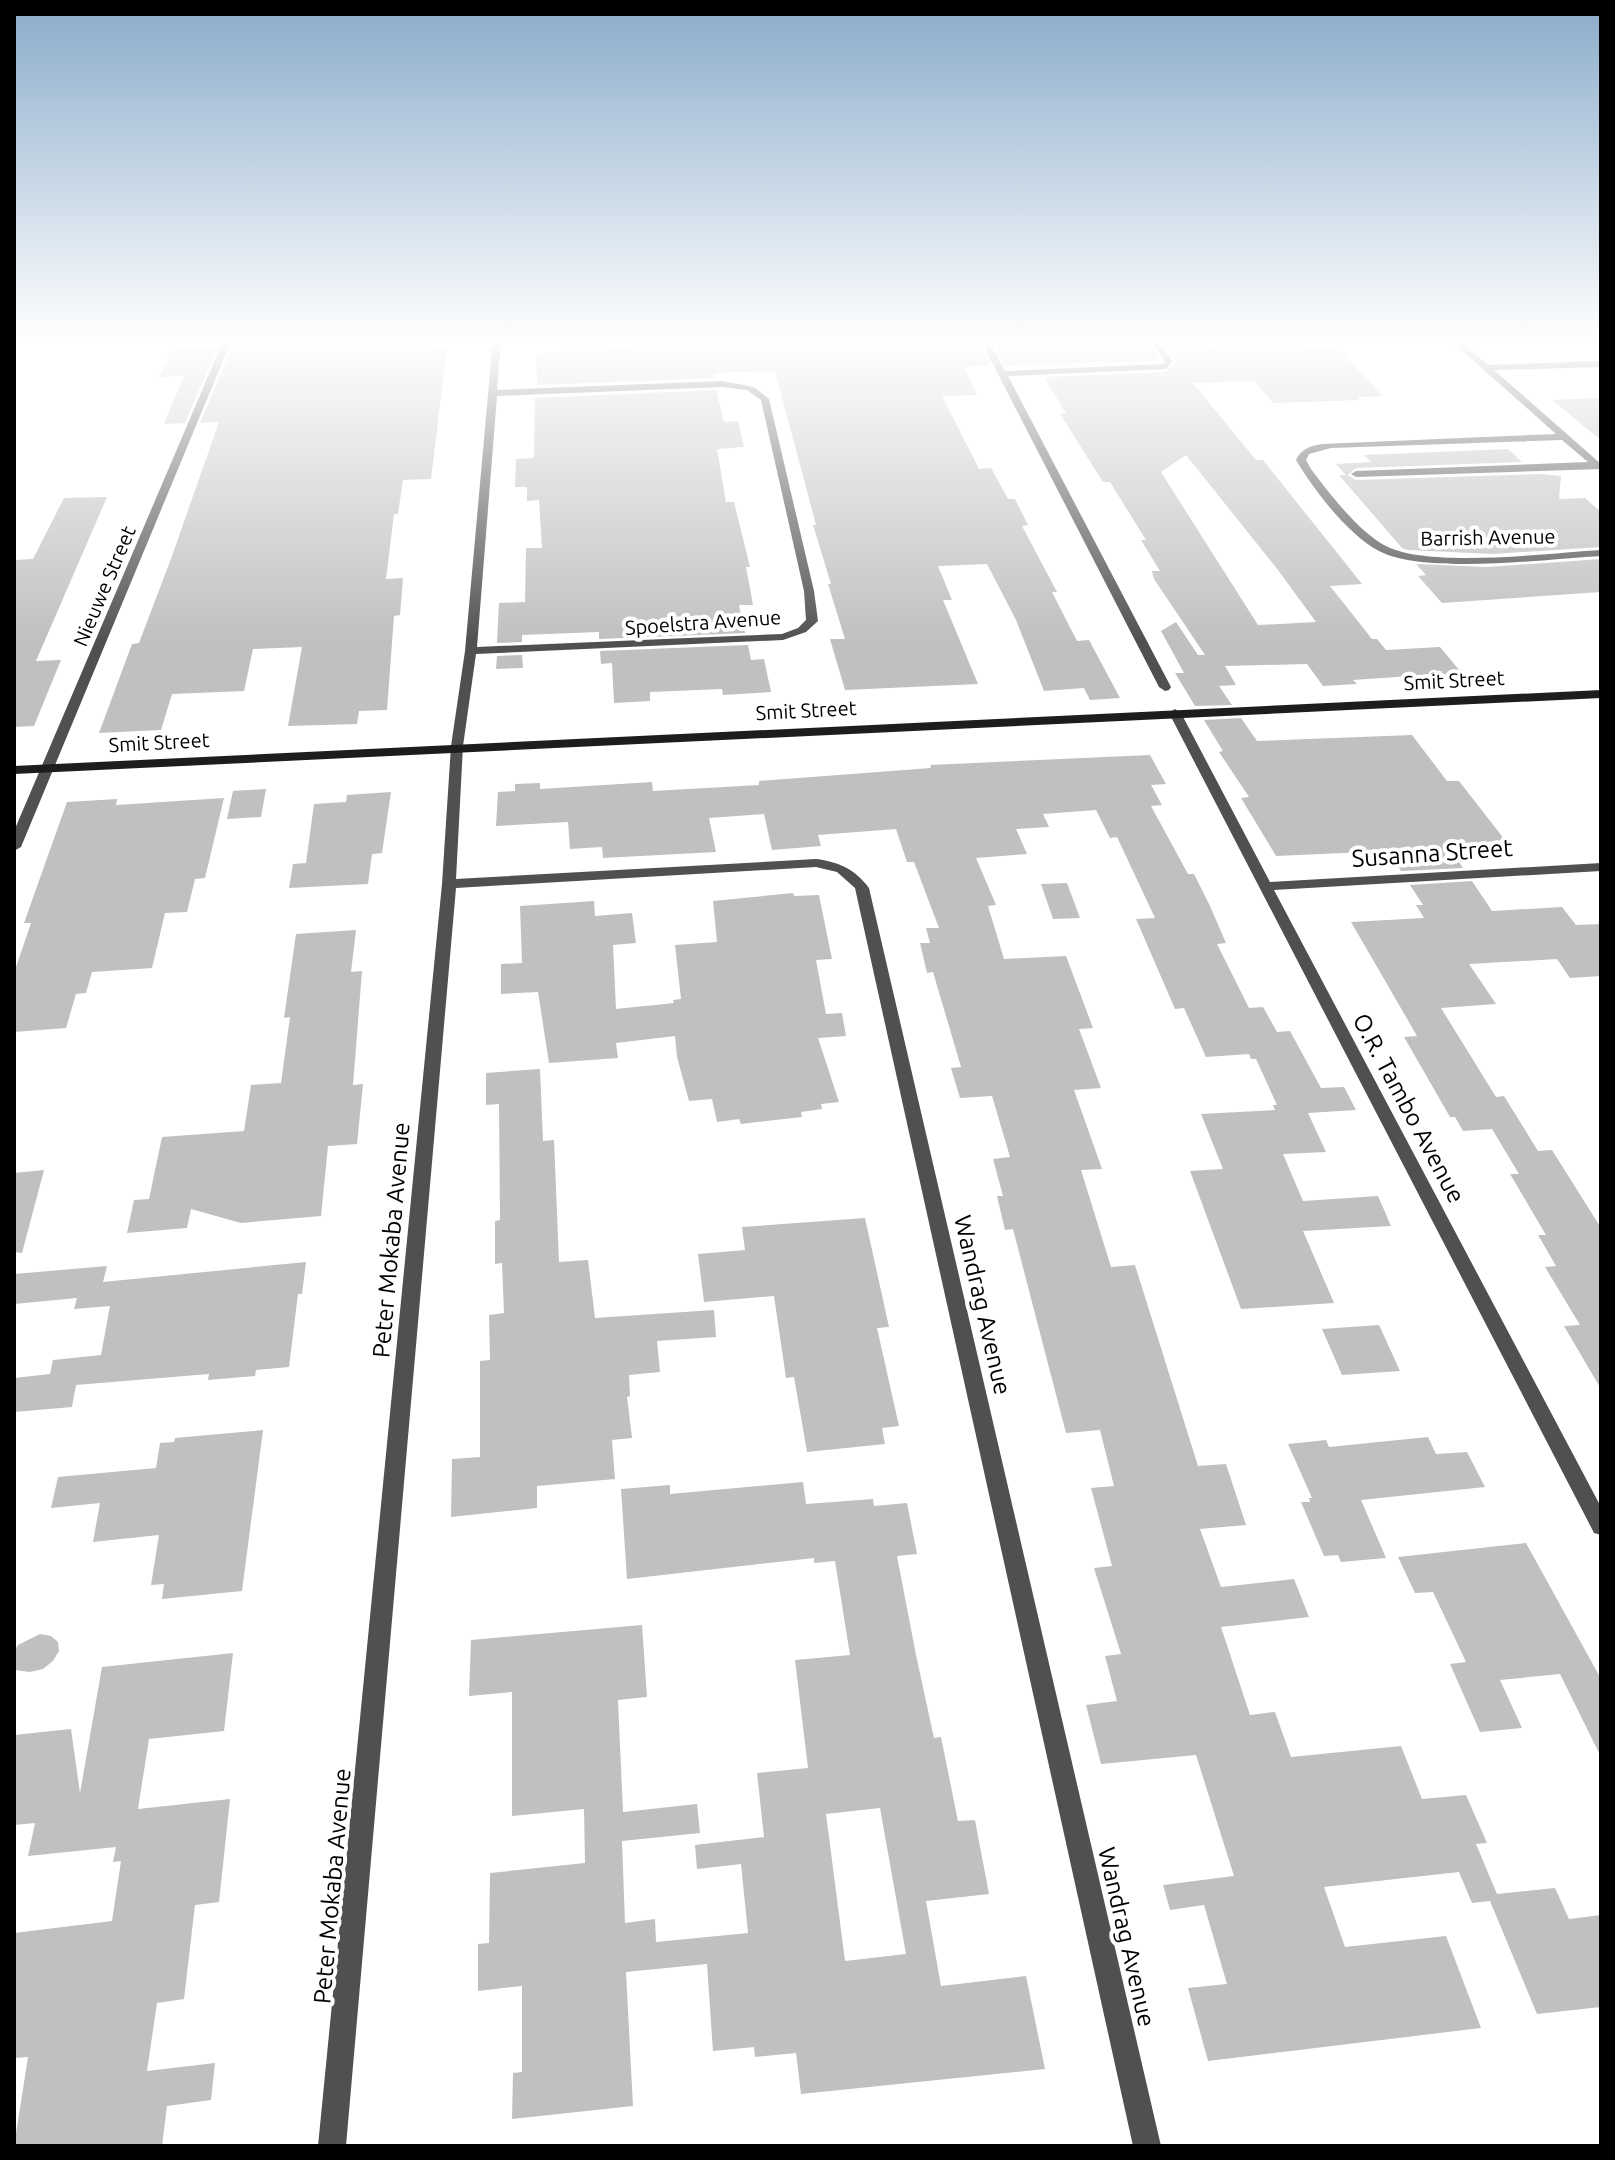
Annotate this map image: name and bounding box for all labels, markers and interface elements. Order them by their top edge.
street label: Nieuwe Street [68,522,140,650]
street label: Barrish Avenue [1420,524,1556,550]
street label: Spoelstra Avenue [624,605,782,639]
street label: Smit Street [1403,666,1505,694]
street label: Smit Street [755,696,857,724]
street label: Smit Street [108,728,210,756]
street label: Susanna Street [1351,834,1514,872]
street label: O.R. Tambo Avenue [1348,1009,1470,1207]
street label: Peter Mokaba Avenue [367,1121,415,1359]
street label: Wandrag Avenue [949,1213,1017,1397]
street label: Peter Mokaba Avenue [308,1767,356,2005]
street label: Wandrag Avenue [1093,1845,1161,2029]

